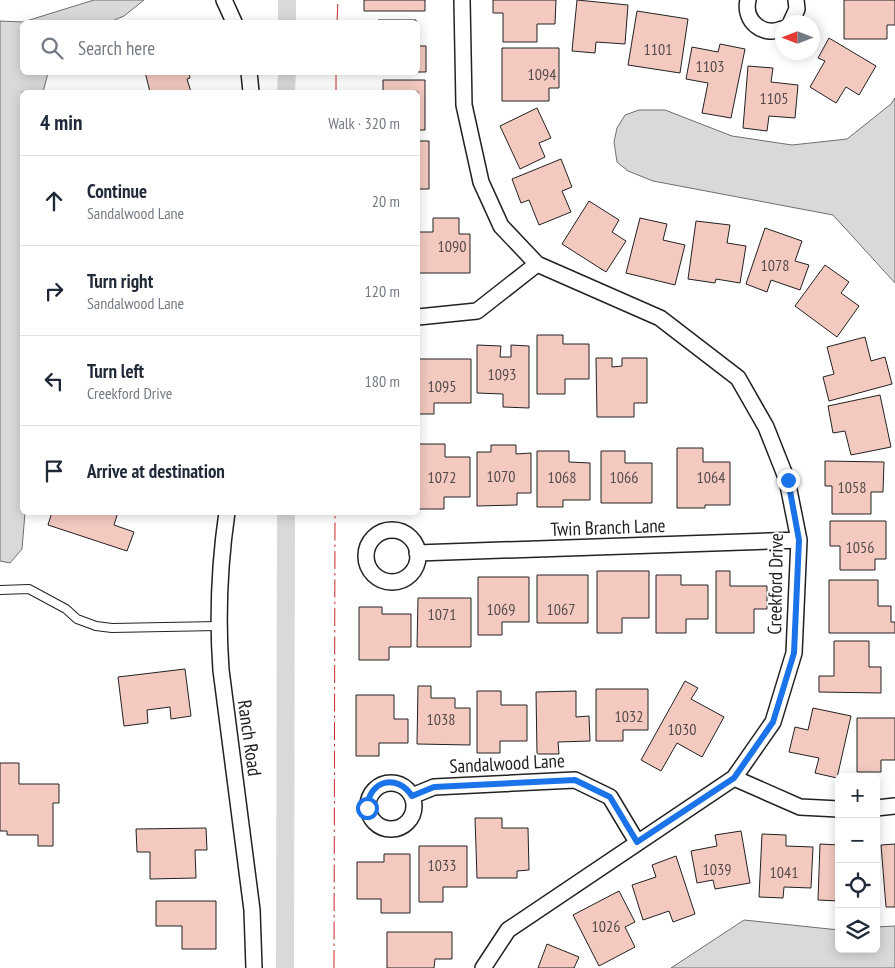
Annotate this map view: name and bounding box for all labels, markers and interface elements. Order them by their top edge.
north arrow [775,15,820,60]
search box [20,20,420,75]
icon: search [38,34,66,62]
text: Search here [78,36,155,60]
house number: 1101 [644,39,672,59]
house number: 1103 [696,56,724,76]
house number: 1094 [528,64,556,84]
house number: 1105 [760,88,788,108]
text: 4 min [40,109,82,136]
text: Walk · 320 m [328,113,400,133]
text: Continue [87,179,147,203]
icon: ahead [40,187,68,215]
text: 20 m [372,191,400,211]
text: Sandalwood Lane [87,203,184,223]
house number: 1090 [438,236,466,256]
house number: 1078 [761,255,789,275]
text: Turn right [87,269,153,293]
icon: right [40,277,68,305]
text: 120 m [365,281,400,301]
text: Sandalwood Lane [87,293,184,313]
text: Turn left [87,359,144,383]
house number: 1093 [488,364,516,384]
icon: left [40,367,68,395]
text: 180 m [365,371,400,391]
house number: 1095 [428,376,456,396]
text: Creekford Drive [87,383,172,403]
icon: arrive [40,457,68,485]
text: Arrive at destination [87,459,225,483]
house number: 1070 [487,466,515,486]
house number: 1072 [428,467,456,487]
house number: 1068 [548,467,576,487]
house number: 1066 [610,467,638,487]
house number: 1064 [697,467,725,487]
route end [777,469,800,492]
house number: 1058 [838,477,866,497]
street label: Twin Branch Lane [550,513,666,541]
street label: Creekford Drive [762,533,788,635]
house number: 1056 [846,537,874,557]
house number: 1069 [487,599,515,619]
house number: 1067 [547,599,575,619]
house number: 1071 [428,604,456,624]
street label: Ranch Road [233,698,267,778]
house number: 1032 [615,706,643,726]
house number: 1038 [427,709,455,729]
house number: 1030 [668,719,696,739]
street label: Sandalwood Lane [449,748,565,778]
map controls [835,773,880,953]
button: + [835,773,880,818]
route start [356,797,379,820]
button: − [835,818,880,863]
house number: 1033 [428,855,456,875]
house number: 1039 [703,859,731,879]
house number: 1041 [770,862,798,882]
button: locate [835,863,880,908]
button: layers [835,908,880,953]
house number: 1026 [592,916,620,936]

